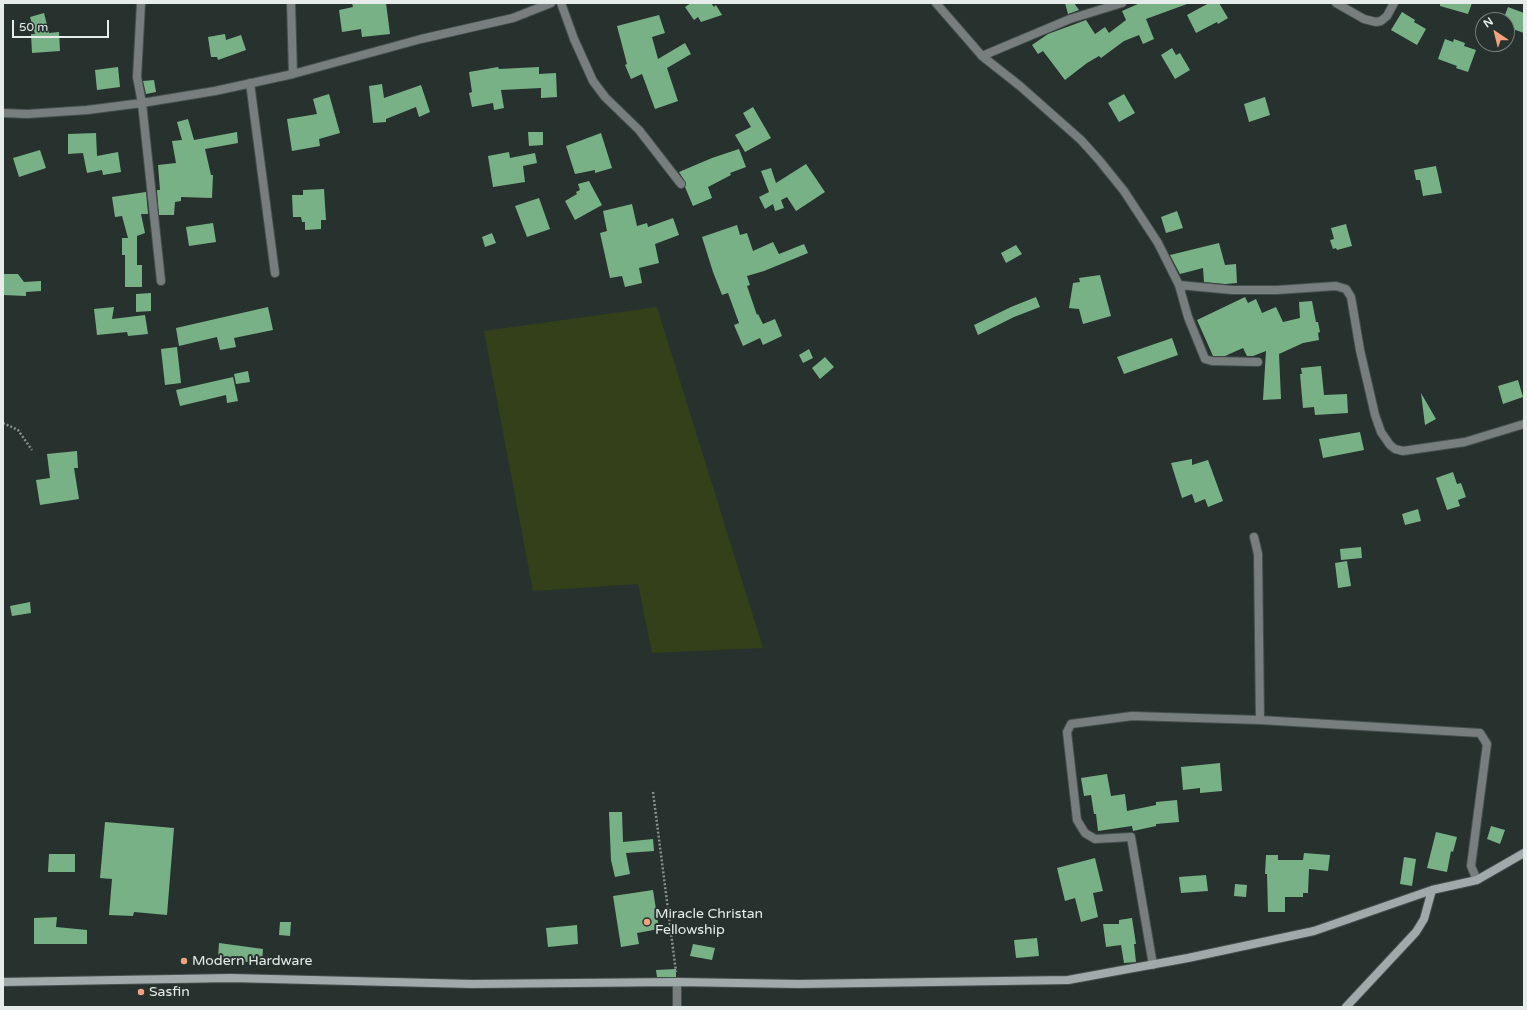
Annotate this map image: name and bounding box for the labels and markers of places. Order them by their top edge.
place label: Miracle Christan Fellowship [655,906,763,938]
marker: Miracle Christan Fellowship [642,917,652,927]
place label: Modern Hardware [192,953,312,969]
marker: Modern Hardware [179,956,189,966]
place label: Sasfin [149,984,190,1000]
marker: Sasfin [136,987,146,997]

